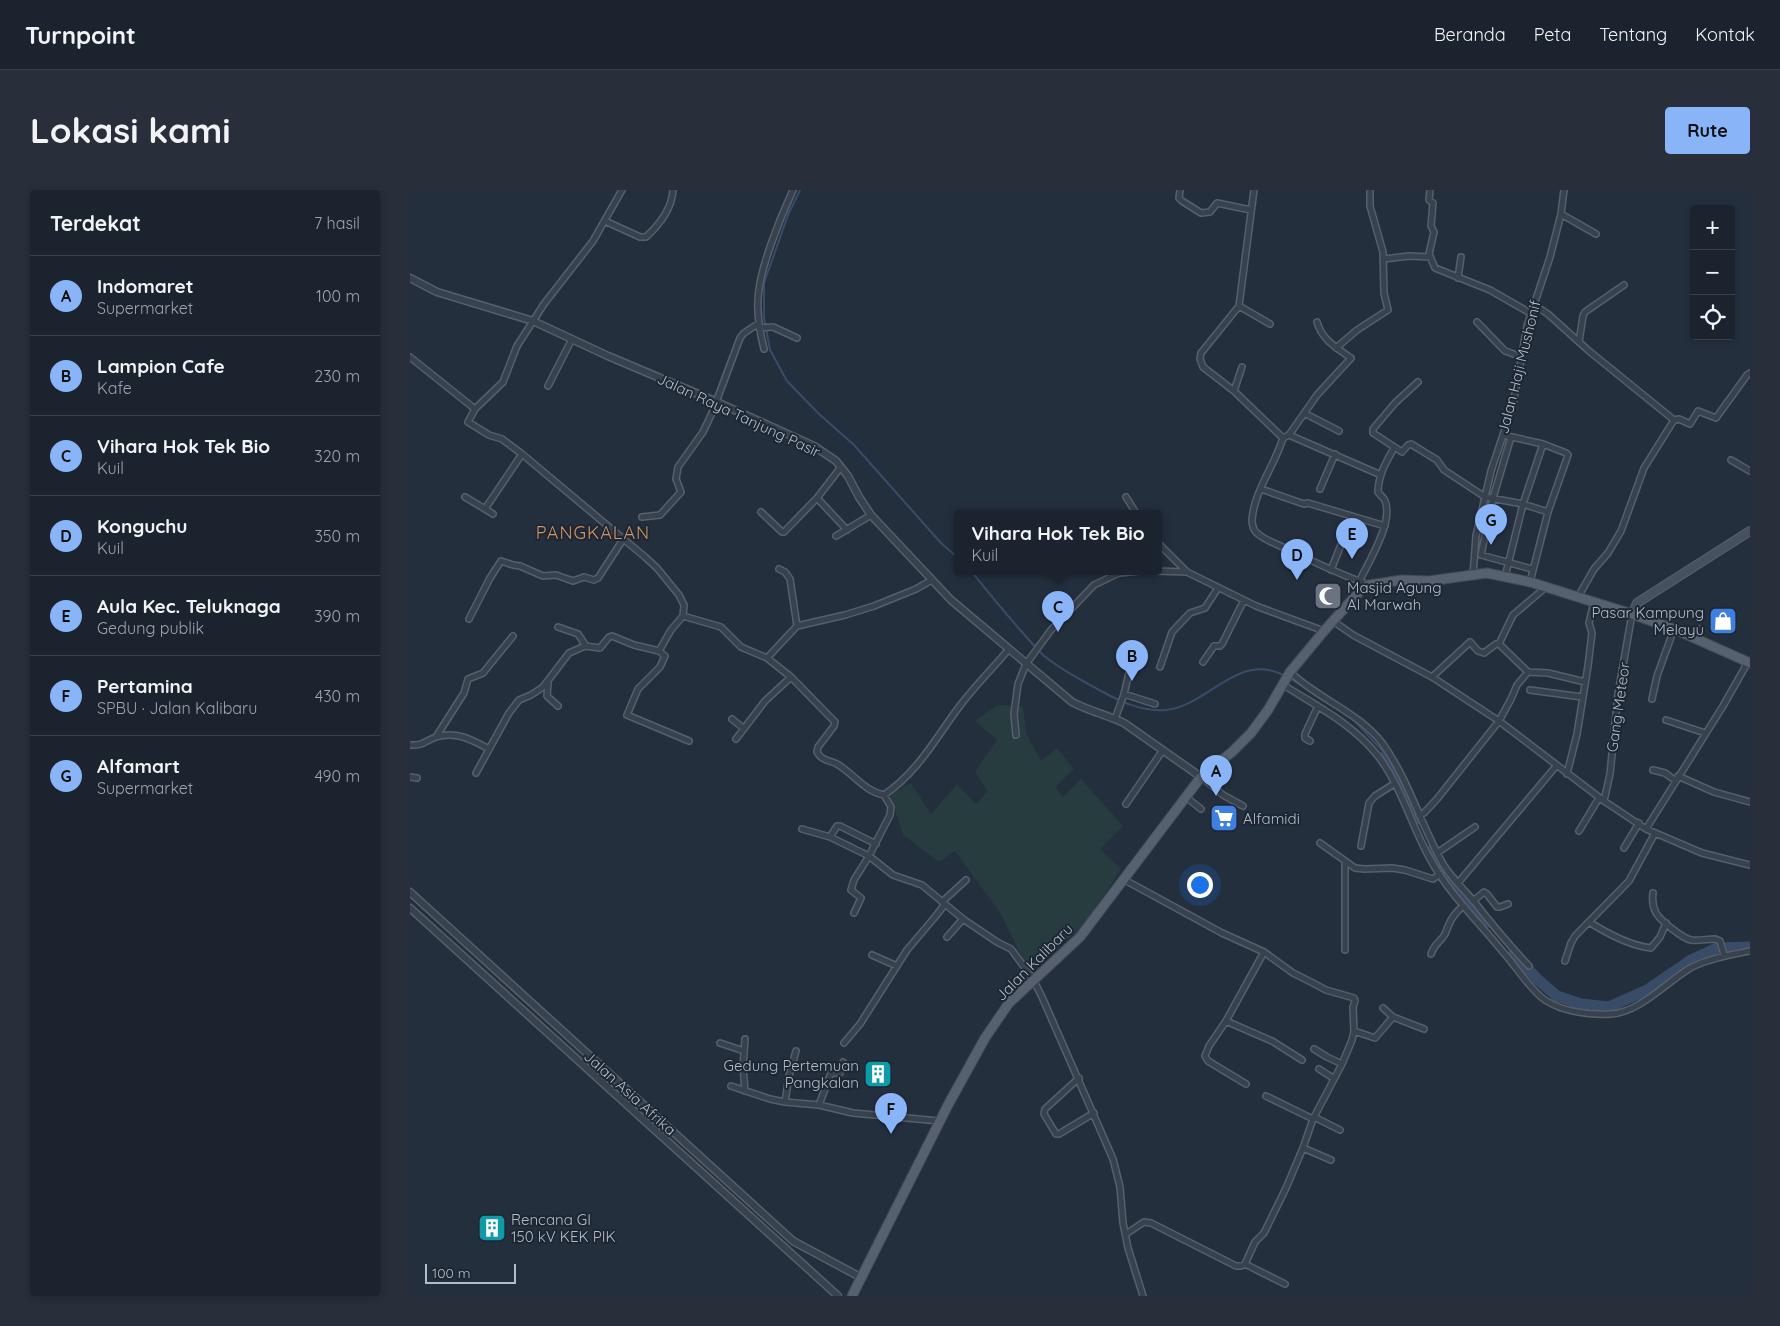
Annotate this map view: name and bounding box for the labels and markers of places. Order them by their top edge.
pin: G [1475,504,1507,545]
pin: E [1336,518,1368,559]
pin: D [1281,539,1313,580]
place label: Masjid Agung Al Marwah [1347,578,1442,614]
mosque icon: Masjid Agung Al Marwah [1313,581,1343,611]
pin: C [1042,591,1074,632]
place label: Pasar Kampung Melayu [1591,603,1704,639]
shop icon: Pasar Kampung Melayu [1708,606,1738,636]
pin: B [1116,640,1148,681]
pin: A [1200,755,1232,796]
supermarket icon: Alfamidi [1209,803,1239,833]
place label: Alfamidi [1243,809,1300,828]
place label: Gedung Pertemuan Pangkalan [724,1056,859,1092]
building icon: Gedung Pertemuan Pangkalan [863,1059,893,1089]
pin: F [875,1093,907,1134]
place label: Rencana GI 150 kV KEK PIK [511,1210,616,1246]
building icon: Rencana GI 150 kV KEK PIK [477,1213,507,1243]

